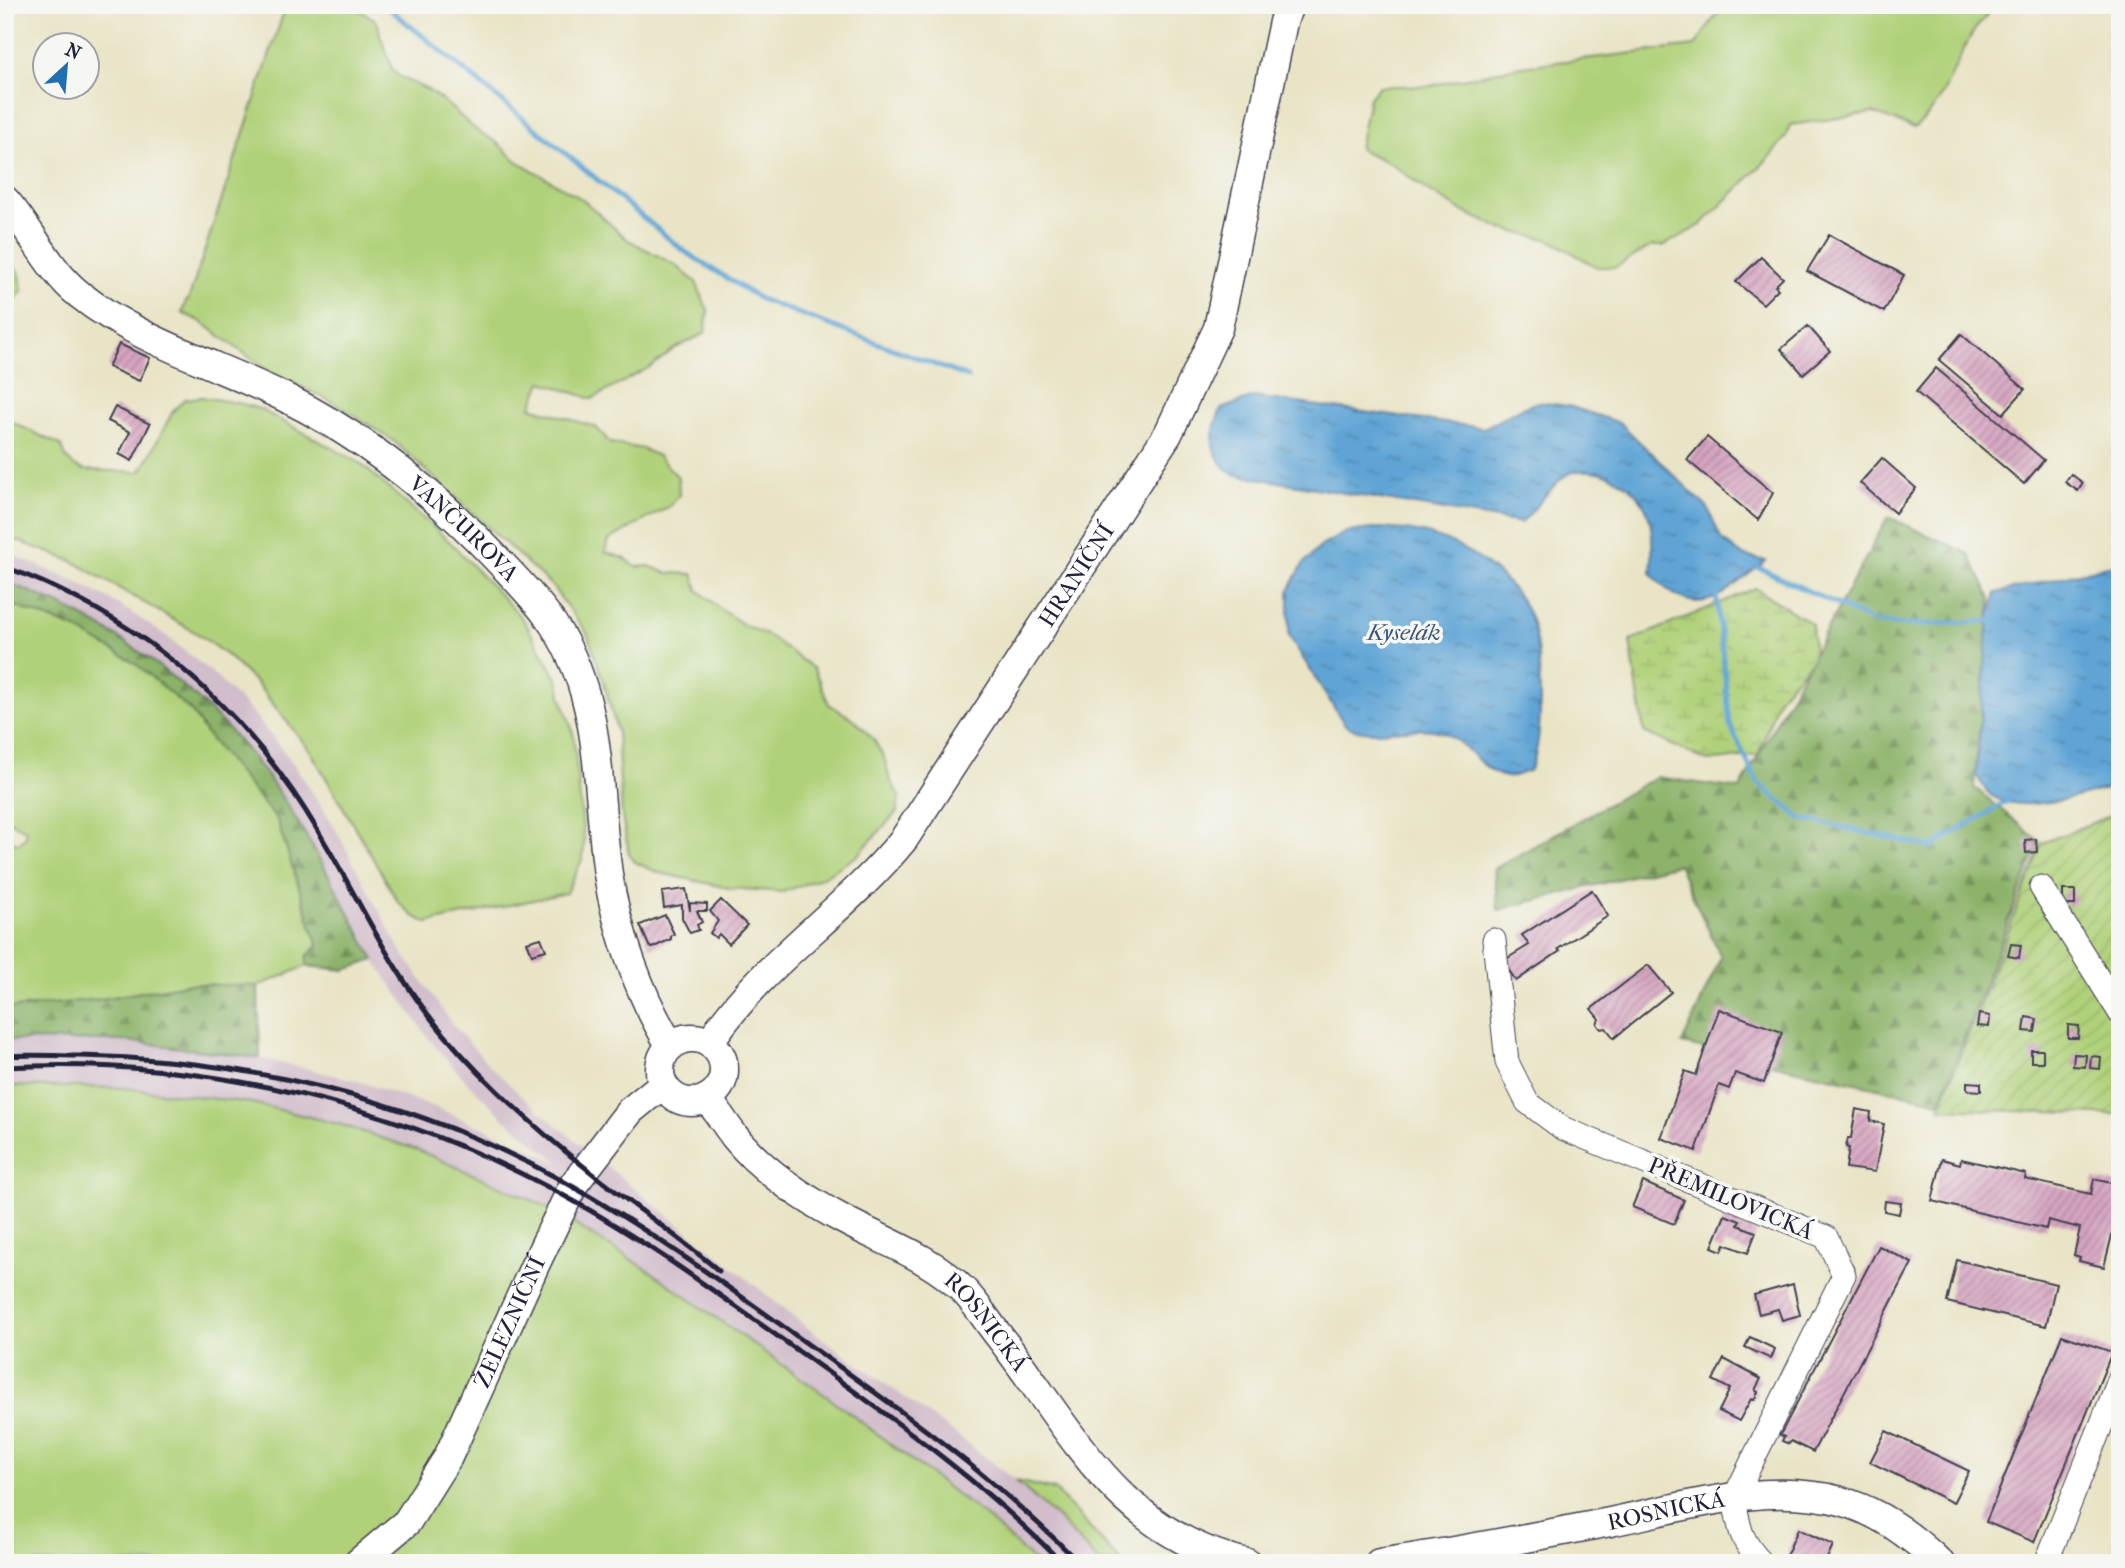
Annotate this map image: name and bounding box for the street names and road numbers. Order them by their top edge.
street label: VANČUROVA [403,469,525,588]
street label: HRANIČNÍ [1033,518,1121,632]
street label: PŘEMILOVICKÁ [1644,1151,1819,1246]
street label: ŽELEZNIČNÍ [468,1251,552,1392]
street label: ROSNICKÁ [939,1266,1034,1378]
street label: ROSNICKÁ [1605,1485,1728,1536]

